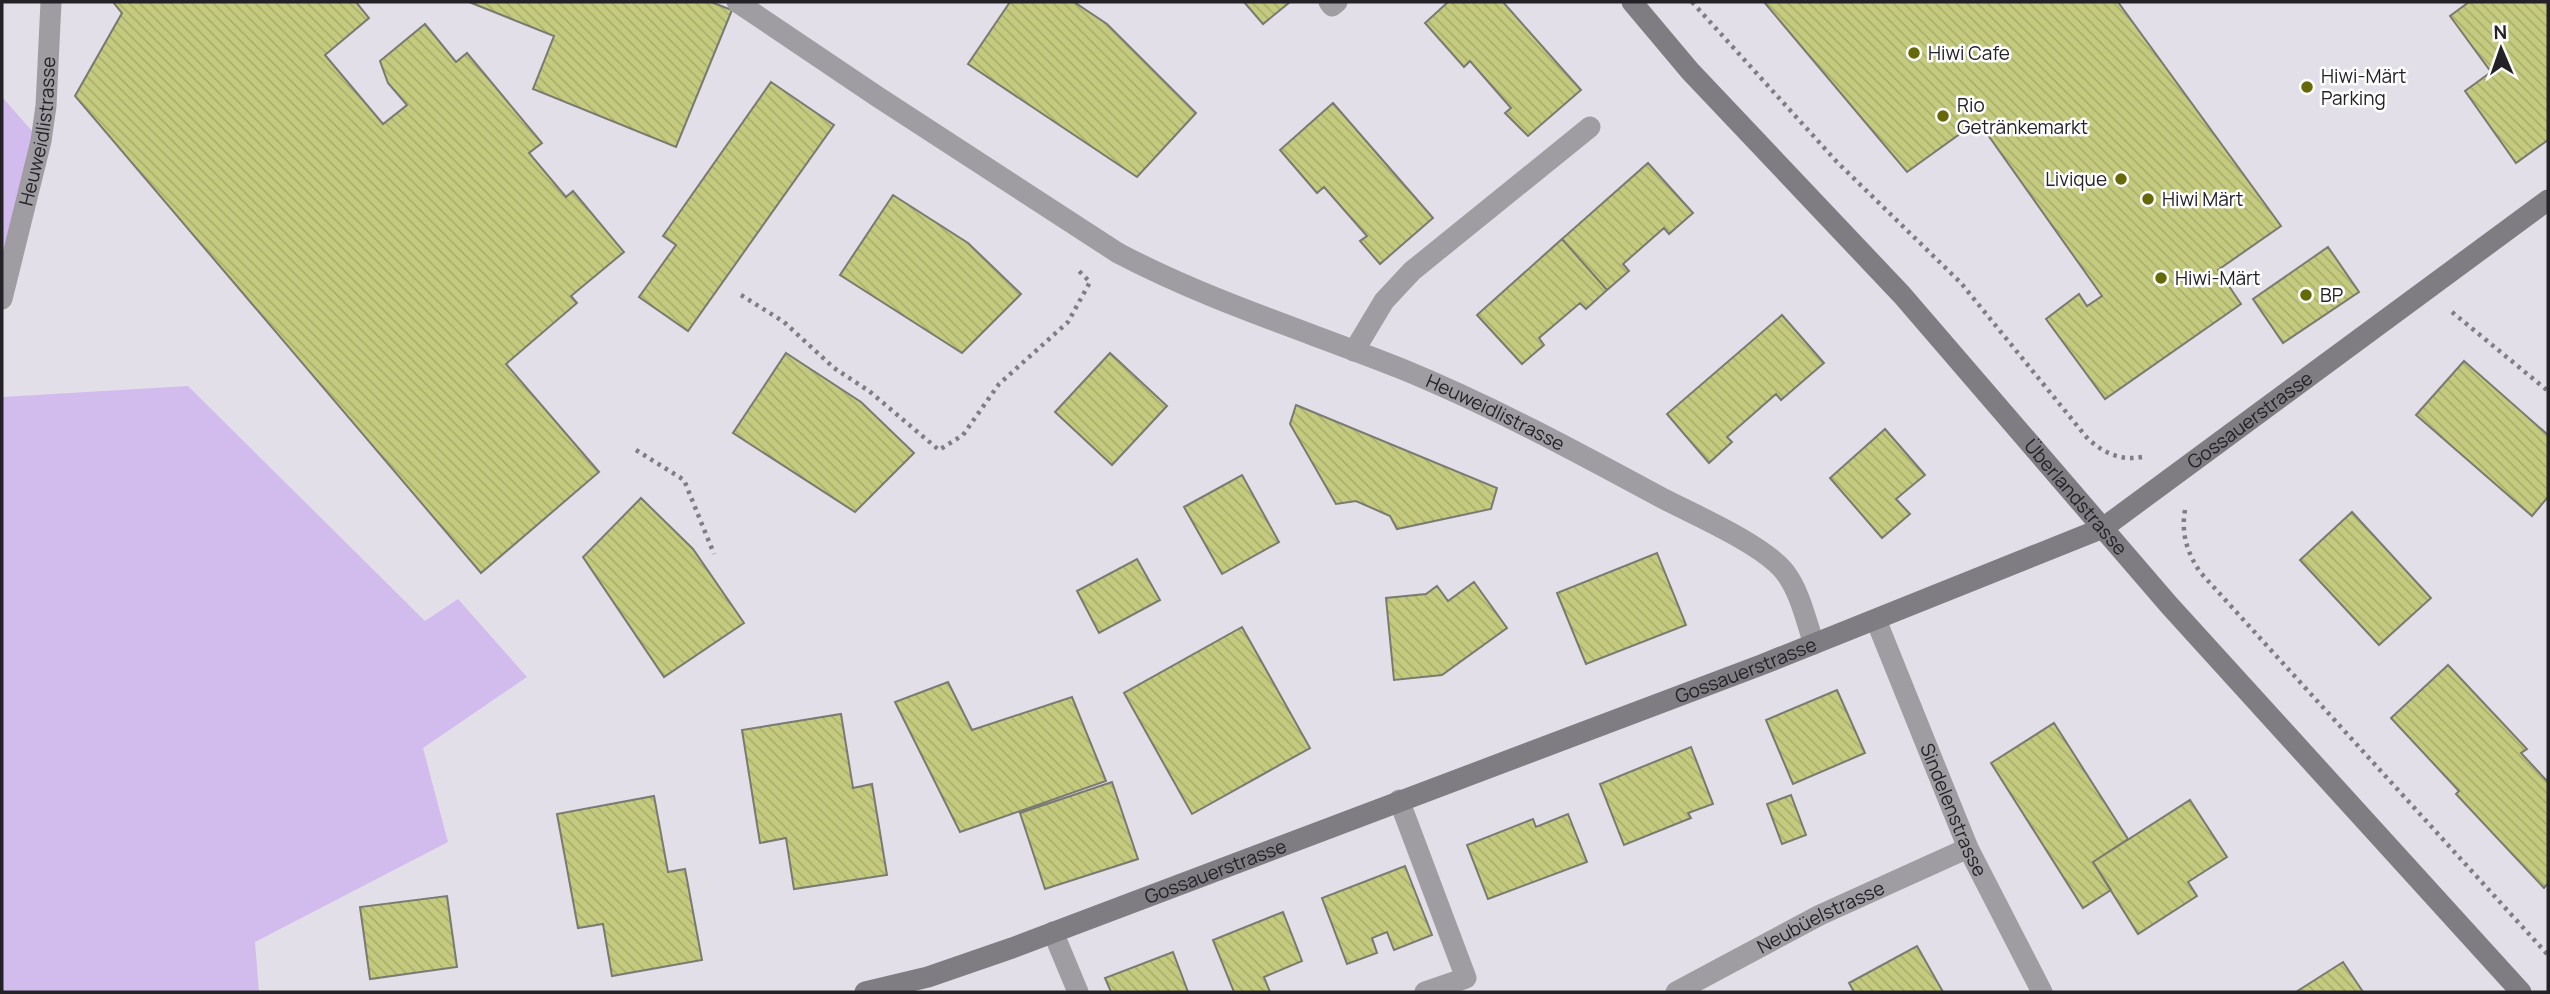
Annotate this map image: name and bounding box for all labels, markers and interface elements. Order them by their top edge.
north arrow [2466,14,2536,84]
text: N [2493,19,2508,45]
place label: Hiwi Cafe [1928,40,2010,66]
marker: Hiwi Cafe [1906,45,1922,61]
street label: Heuweidlistrasse [12,56,61,208]
place label: Hiwi-Märt Parking [2321,63,2406,111]
marker: Hiwi-Märt Parking [2299,79,2315,95]
place label: Rio Getränkemarkt [1957,92,2088,140]
marker: Rio Getränkemarkt [1935,108,1951,124]
place label: Livique [2045,166,2107,192]
marker: Livique [2113,171,2129,187]
place label: Hiwi Märt [2162,186,2243,212]
marker: Hiwi Märt [2140,191,2156,207]
place label: Hiwi-Märt [2175,265,2260,291]
marker: Hiwi-Märt [2153,270,2169,286]
place label: BP [2320,282,2343,308]
marker: BP [2298,287,2314,303]
street label: Gossauerstrasse [2182,365,2318,475]
street label: Heuweidlistrasse [1422,368,1569,457]
street label: Überlandstrasse [2018,433,2133,561]
street label: Gossauerstrasse [1671,631,1820,709]
street label: Sindelenstrasse [1914,739,1993,881]
street label: Gossauerstrasse [1141,833,1290,910]
street label: Neubüelstrasse [1752,875,1889,959]

